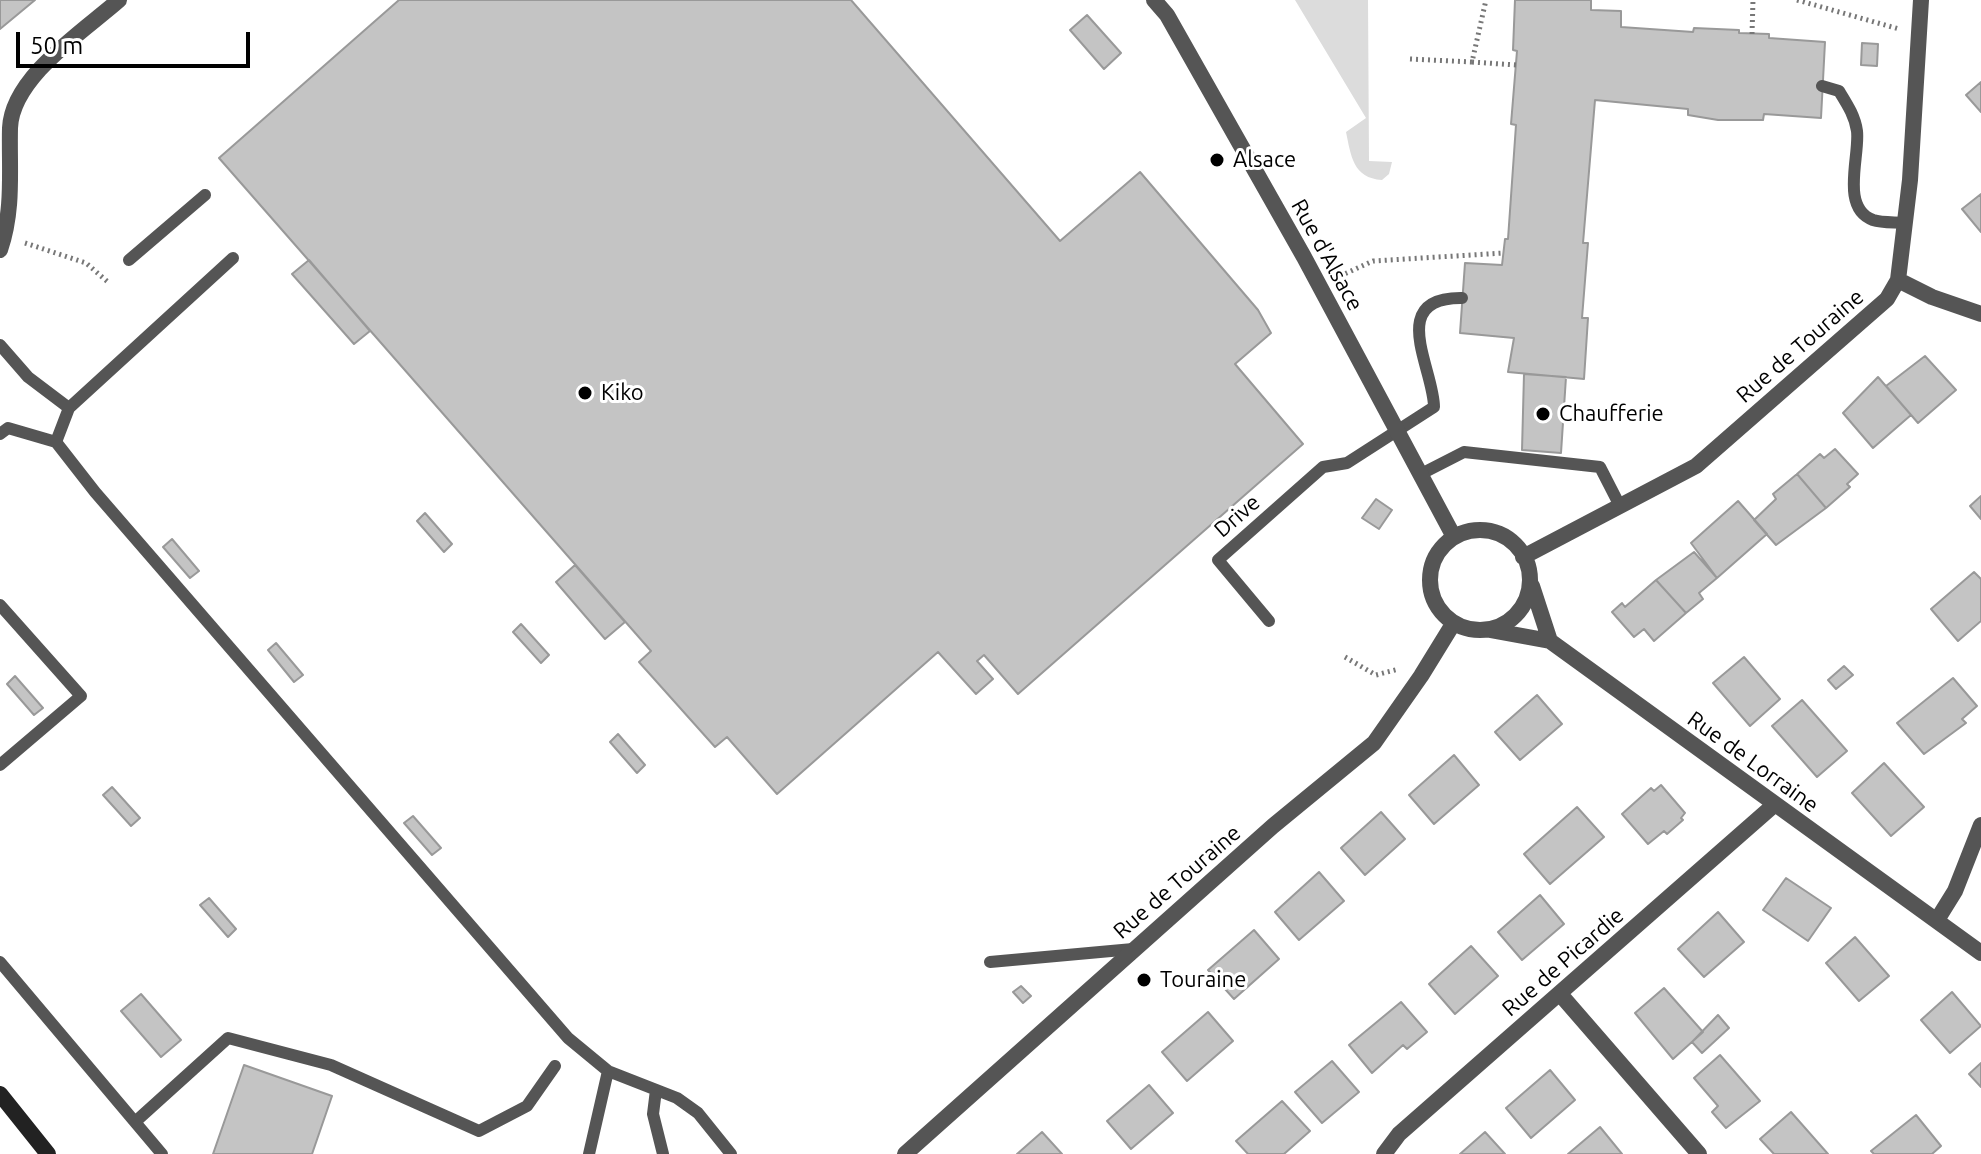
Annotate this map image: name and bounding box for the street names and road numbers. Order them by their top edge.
street label: Rue d'Alsace [1286,195,1368,315]
street label: Rue de Touraine [1731,284,1869,408]
street label: Drive [1209,489,1265,543]
street label: Rue de Lorraine [1682,706,1824,818]
street label: Rue de Touraine [1108,820,1246,944]
street label: Rue de Picardie [1497,902,1629,1022]

